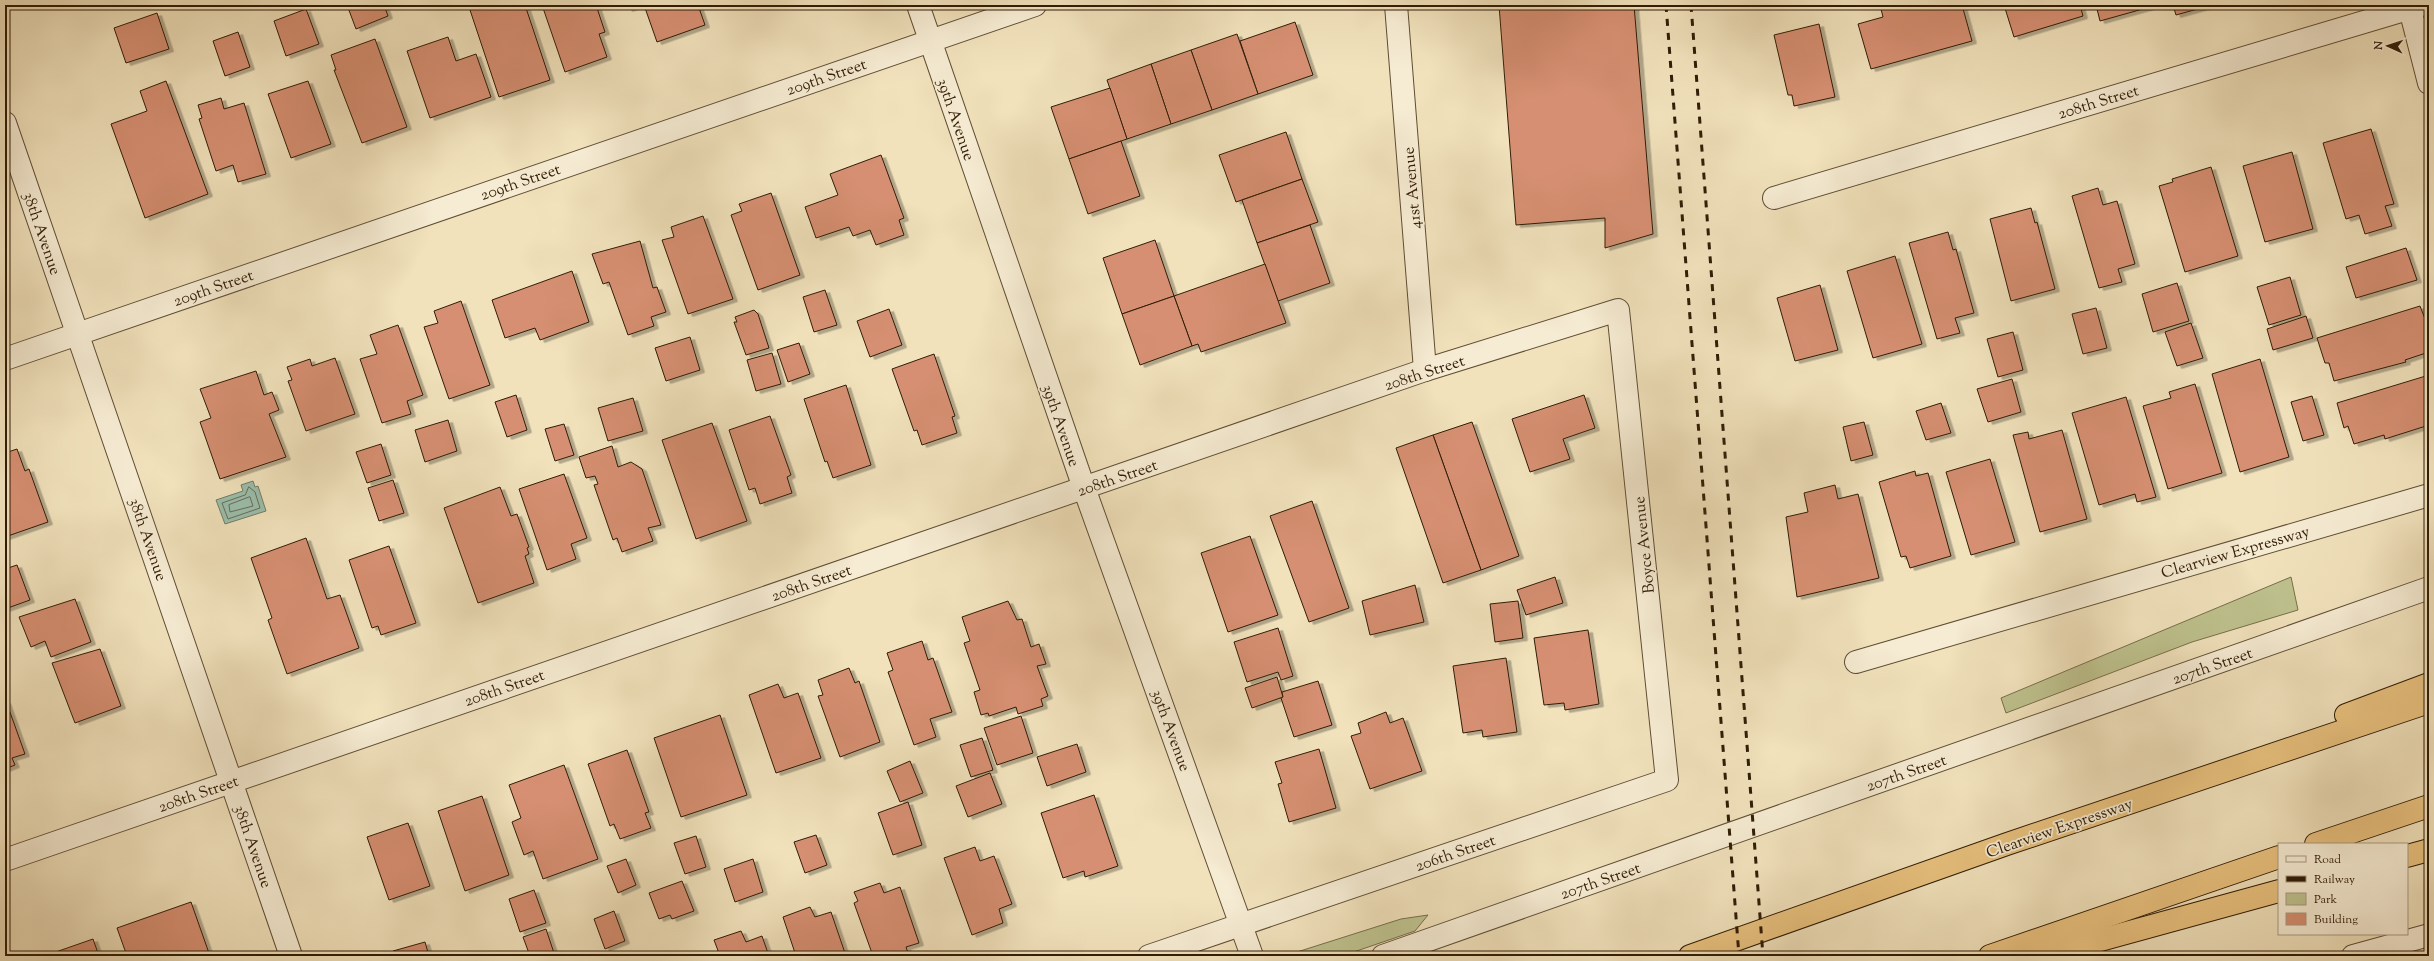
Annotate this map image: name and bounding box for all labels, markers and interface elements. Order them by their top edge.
north arrow [2368,26,2408,66]
text: N [2371,41,2387,51]
street label: 209th Street [784,54,870,103]
street label: 39th Avenue [930,76,979,164]
street label: 208th Street [2055,80,2143,127]
street label: 41st Avenue [1398,146,1429,230]
street label: 209th Street [478,159,564,208]
street label: 38th Avenue [16,189,66,278]
street label: 209th Street [171,265,257,314]
street label: 208th Street [1381,350,1469,398]
street label: 39th Avenue [1035,382,1084,470]
street label: 208th Street [1075,455,1162,504]
street label: 38th Avenue [122,495,172,584]
street label: Boyce Avenue [1629,495,1662,594]
street label: Clearview Expressway [2159,521,2313,586]
street label: 208th Street [769,560,856,609]
street label: 207th Street [2170,643,2257,692]
street label: 208th Street [462,665,549,714]
street label: 39th Avenue [1144,687,1195,775]
street label: 207th Street [1864,750,1951,799]
street label: 208th Street [156,771,243,820]
street label: Clearview Expressway [1983,793,2136,865]
street label: 38th Avenue [227,802,277,891]
street label: 206th Street [1413,830,1499,879]
legend [2278,843,2408,935]
text: Road [2314,851,2341,869]
street label: 207th Street [1558,858,1645,907]
text: Railway [2314,871,2355,889]
text: Park [2314,891,2337,909]
text: Building [2314,911,2358,929]

